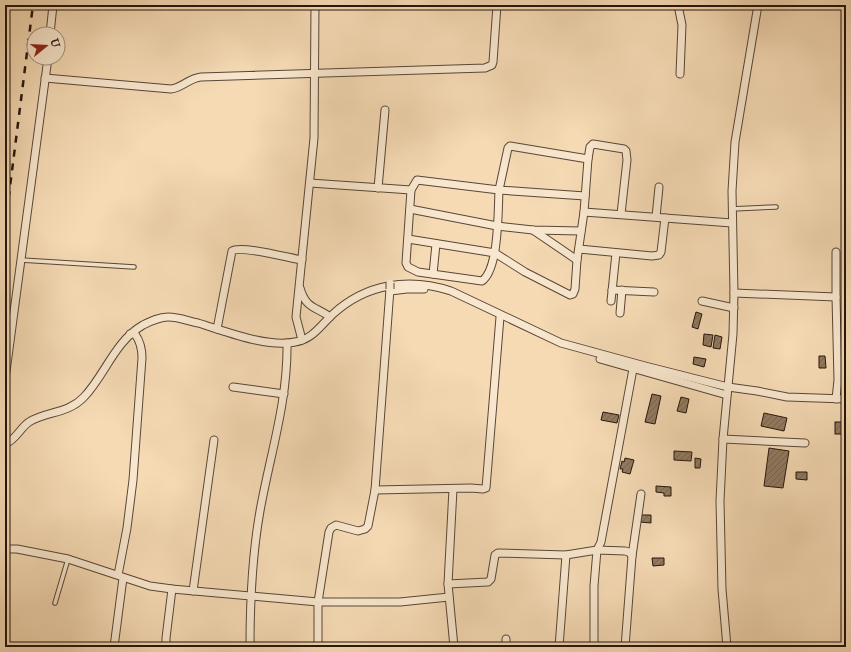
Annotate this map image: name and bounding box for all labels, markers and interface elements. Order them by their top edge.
north arrow [26,26,66,66]
text: U [48,37,63,50]

